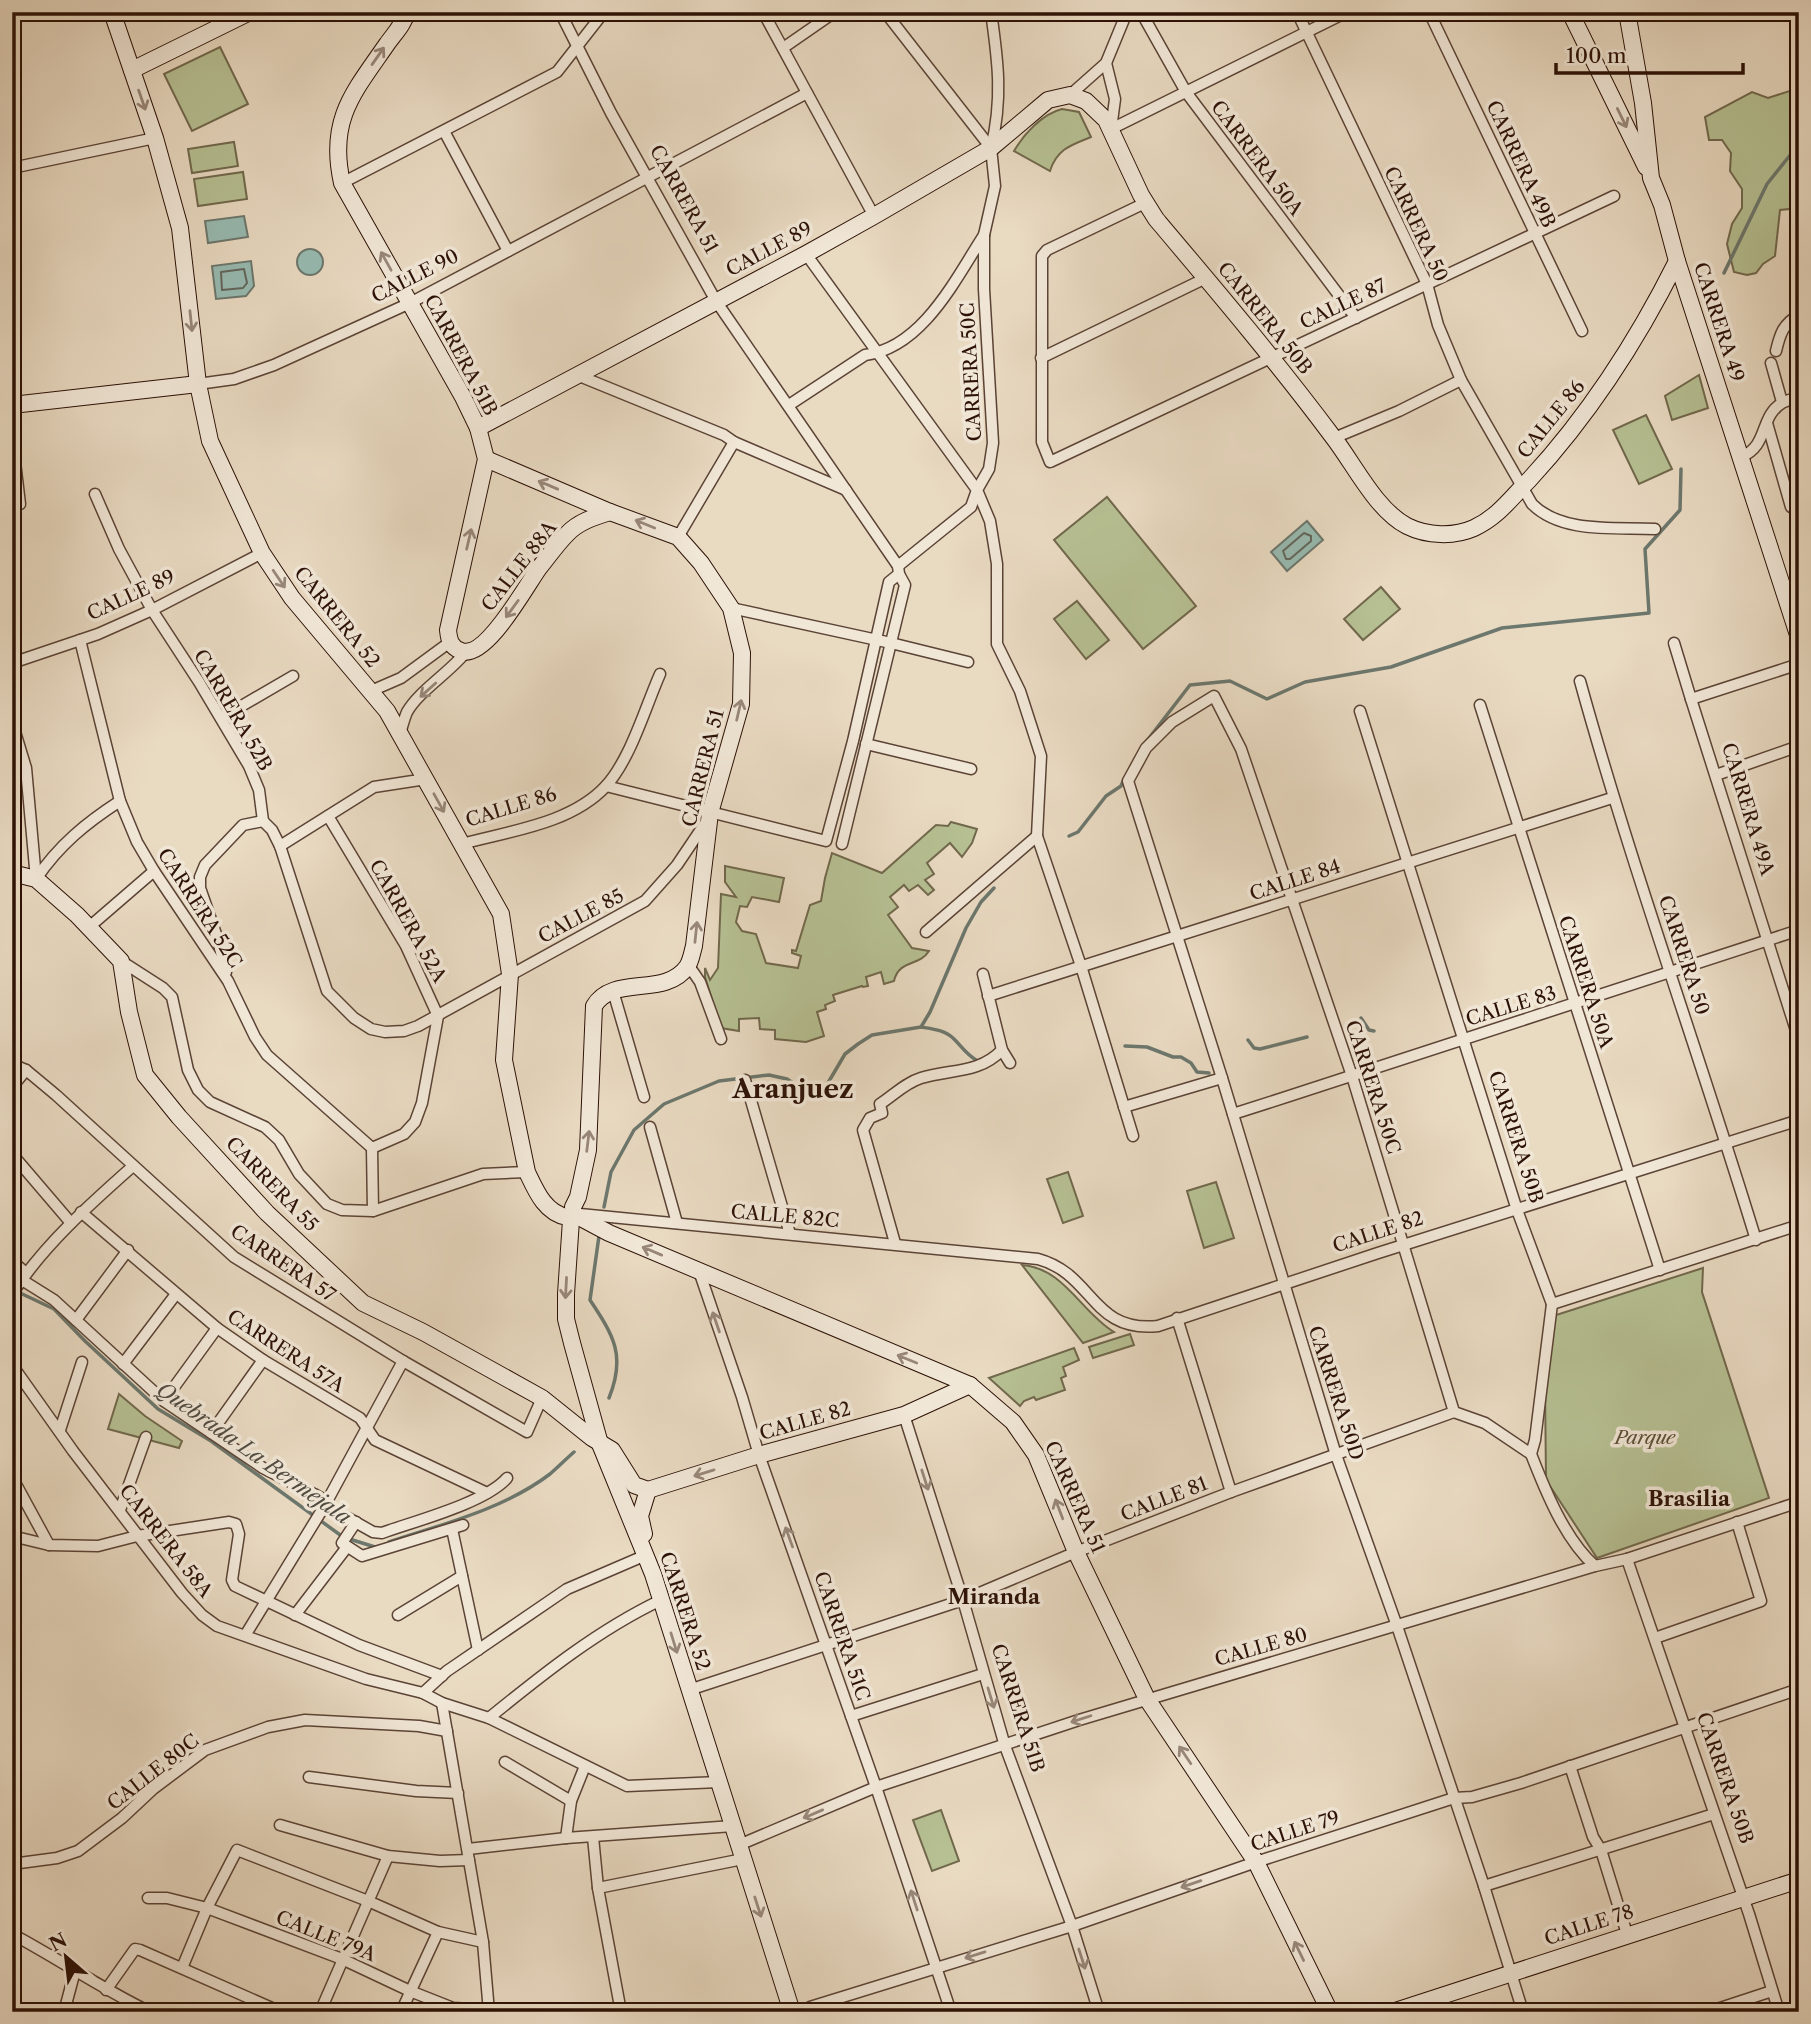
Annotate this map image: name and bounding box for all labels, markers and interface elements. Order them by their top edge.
scale bar [1556,32,1743,76]
text: 100 m [1566,43,1627,68]
one-way arrow [371,47,385,66]
one-way arrow [137,88,149,110]
street label: CARRERA 50A [1206,96,1308,221]
street label: CARRERA 49B [1482,97,1560,231]
one-way arrow [1615,107,1629,128]
street label: CARRERA 51 [645,141,723,257]
street label: CARRERA 50 [1379,163,1453,285]
street label: CALLE 89 [722,217,816,281]
street label: CALLE 90 [367,244,463,308]
one-way arrow [379,251,393,271]
street label: CARRERA 50B [1213,257,1317,379]
street label: CARRERA 49 [1689,259,1749,385]
street label: CALLE 87 [1296,274,1390,334]
street label: CARRERA 51B [420,291,502,419]
street label: CARRERA 50C [956,302,986,442]
one-way arrow [185,309,198,332]
street label: CALLE 86 [1512,375,1590,463]
one-way arrow [537,478,559,491]
street label: CALLE 88A [477,515,562,616]
one-way arrow [635,517,657,530]
one-way arrow [463,528,476,551]
street label: CARRERA 52 [289,562,385,672]
street label: CALLE 89 [83,565,179,625]
one-way arrow [272,569,286,588]
one-way arrow [504,599,519,617]
street label: CARRERA 52B [189,645,277,775]
one-way arrow [419,682,437,698]
one-way arrow [732,699,746,722]
street label: CARRERA 51 [677,707,729,829]
street label: CARRERA 49A [1717,740,1779,879]
street label: CALLE 86 [463,782,559,832]
one-way arrow [432,793,446,813]
street label: CARRERA 52C [153,844,247,972]
street label: CARRERA 52A [365,855,452,987]
street label: CALLE 84 [1247,855,1343,905]
street label: CALLE 85 [534,884,628,948]
street label: CARRERA 50 [1654,892,1714,1018]
street label: CARRERA 50A [1554,913,1619,1052]
one-way arrow [689,922,702,944]
street label: CALLE 83 [1463,981,1559,1031]
street label: CARRERA 50C [1341,1017,1405,1157]
street label: CARRERA 50B [1484,1068,1548,1206]
district label: Aranjuez [731,1073,854,1105]
one-way arrow [582,1130,595,1153]
street label: CARRERA 55 [221,1132,323,1236]
street label: CALLE 82C [730,1200,840,1232]
street label: CALLE 82 [1330,1207,1426,1257]
street label: CARRERA 57 [226,1219,340,1307]
one-way arrow [642,1244,664,1257]
one-way arrow [560,1276,573,1299]
street label: CARRERA 57A [223,1305,350,1398]
one-way arrow [709,1311,722,1333]
street label: CARRERA 50D [1303,1323,1369,1463]
one-way arrow [897,1352,919,1365]
water label: Quebrada La Bermejala [152,1376,356,1530]
street label: CALLE 82 [757,1397,853,1445]
park label: Parque [1613,1426,1676,1449]
street label: CARRERA 51 [1040,1437,1110,1557]
one-way arrow [693,1467,715,1480]
one-way arrow [919,1469,932,1491]
street label: CALLE 81 [1117,1472,1211,1526]
street label: CARRERA 58A [115,1480,218,1603]
district label: Brasilia [1648,1486,1731,1511]
one-way arrow [1052,1499,1065,1521]
one-way arrow [782,1527,794,1549]
street label: CARRERA 52 [655,1549,715,1673]
street label: CARRERA 51C [809,1568,875,1704]
district label: Miranda [948,1584,1041,1609]
street label: CALLE 80 [1212,1623,1310,1671]
one-way arrow [669,1632,682,1654]
street label: CARRERA 51B [986,1641,1050,1775]
one-way arrow [985,1686,998,1708]
street label: CARRERA 50B [1692,1709,1758,1847]
one-way arrow [1071,1714,1093,1726]
street label: CALLE 80C [103,1729,203,1815]
one-way arrow [1177,1746,1192,1765]
street label: CALLE 79 [1248,1806,1342,1856]
one-way arrow [803,1808,825,1821]
one-way arrow [1181,1879,1203,1891]
one-way arrow [907,1890,919,1912]
one-way arrow [753,1895,766,1917]
street label: CALLE 78 [1542,1900,1636,1950]
street label: CALLE 79A [273,1906,380,1967]
north arrow [32,1923,102,1993]
text: N [46,1928,71,1956]
one-way arrow [1292,1941,1305,1962]
one-way arrow [1077,1947,1089,1969]
one-way arrow [965,1950,987,1963]

